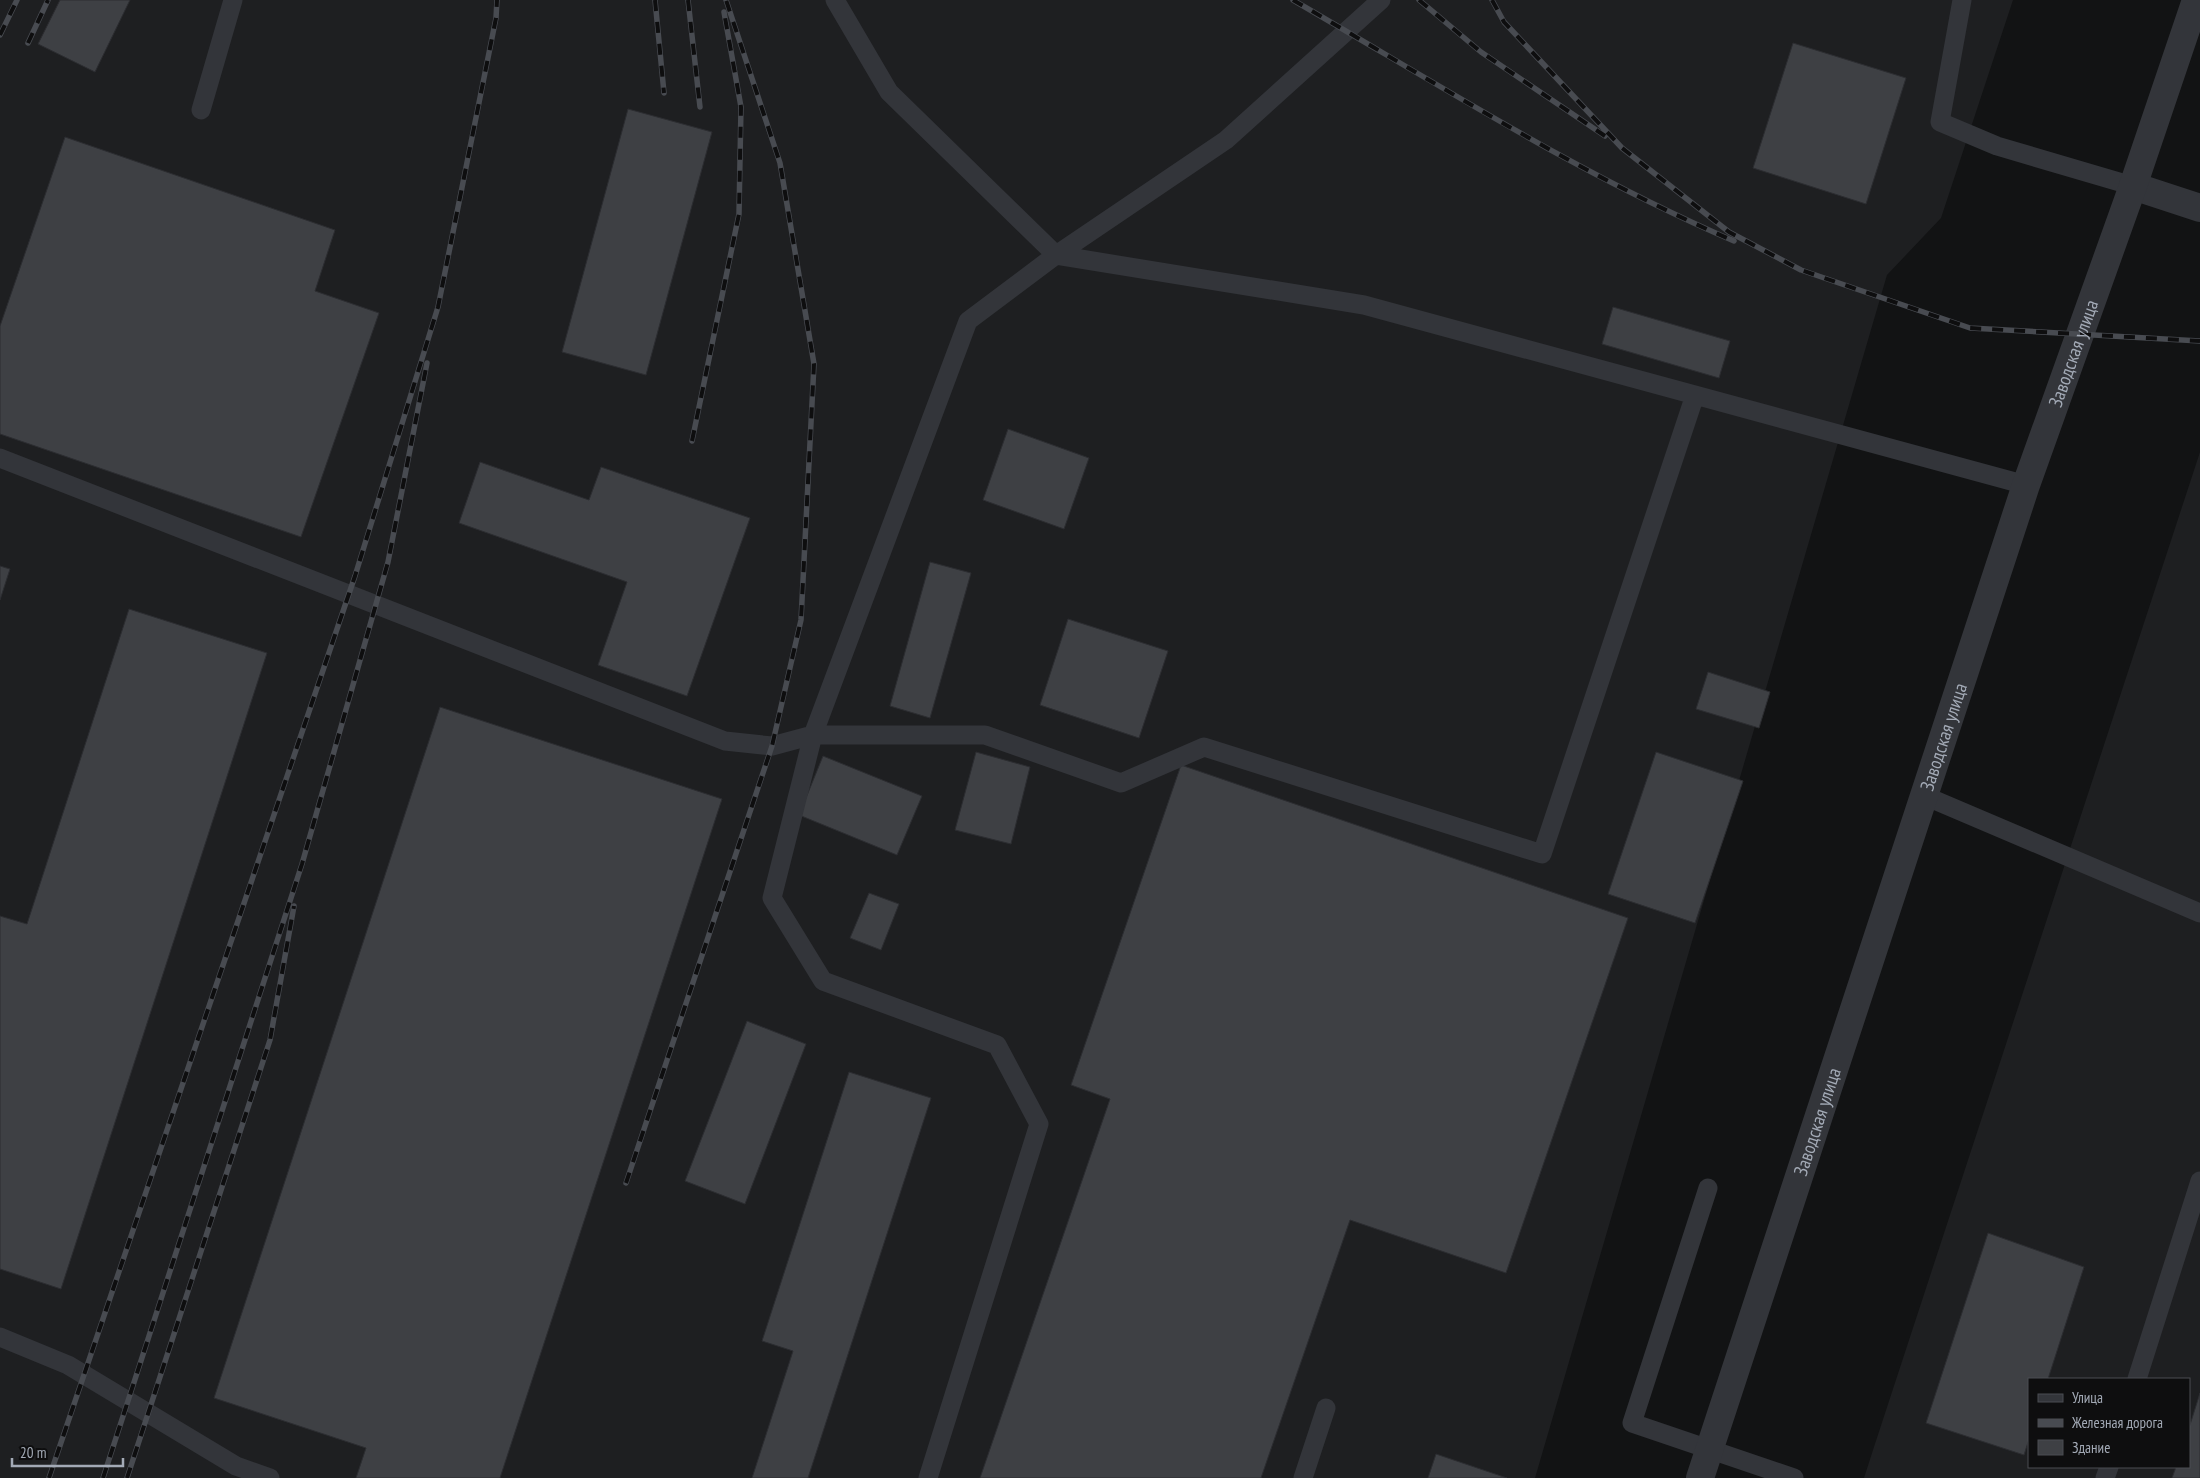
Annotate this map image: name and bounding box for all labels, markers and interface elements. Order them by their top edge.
street label: Заводская улица [2043,296,2103,410]
street label: Заводская улица [1914,680,1972,794]
street label: Заводская улица [1788,1065,1846,1179]
legend [2028,1378,2190,1468]
text: Улица [2072,1388,2103,1407]
text: Железная дорога [2071,1413,2163,1432]
scale bar [12,1436,124,1468]
text: Здание [2072,1438,2110,1457]
text: 20 m [20,1443,46,1462]

